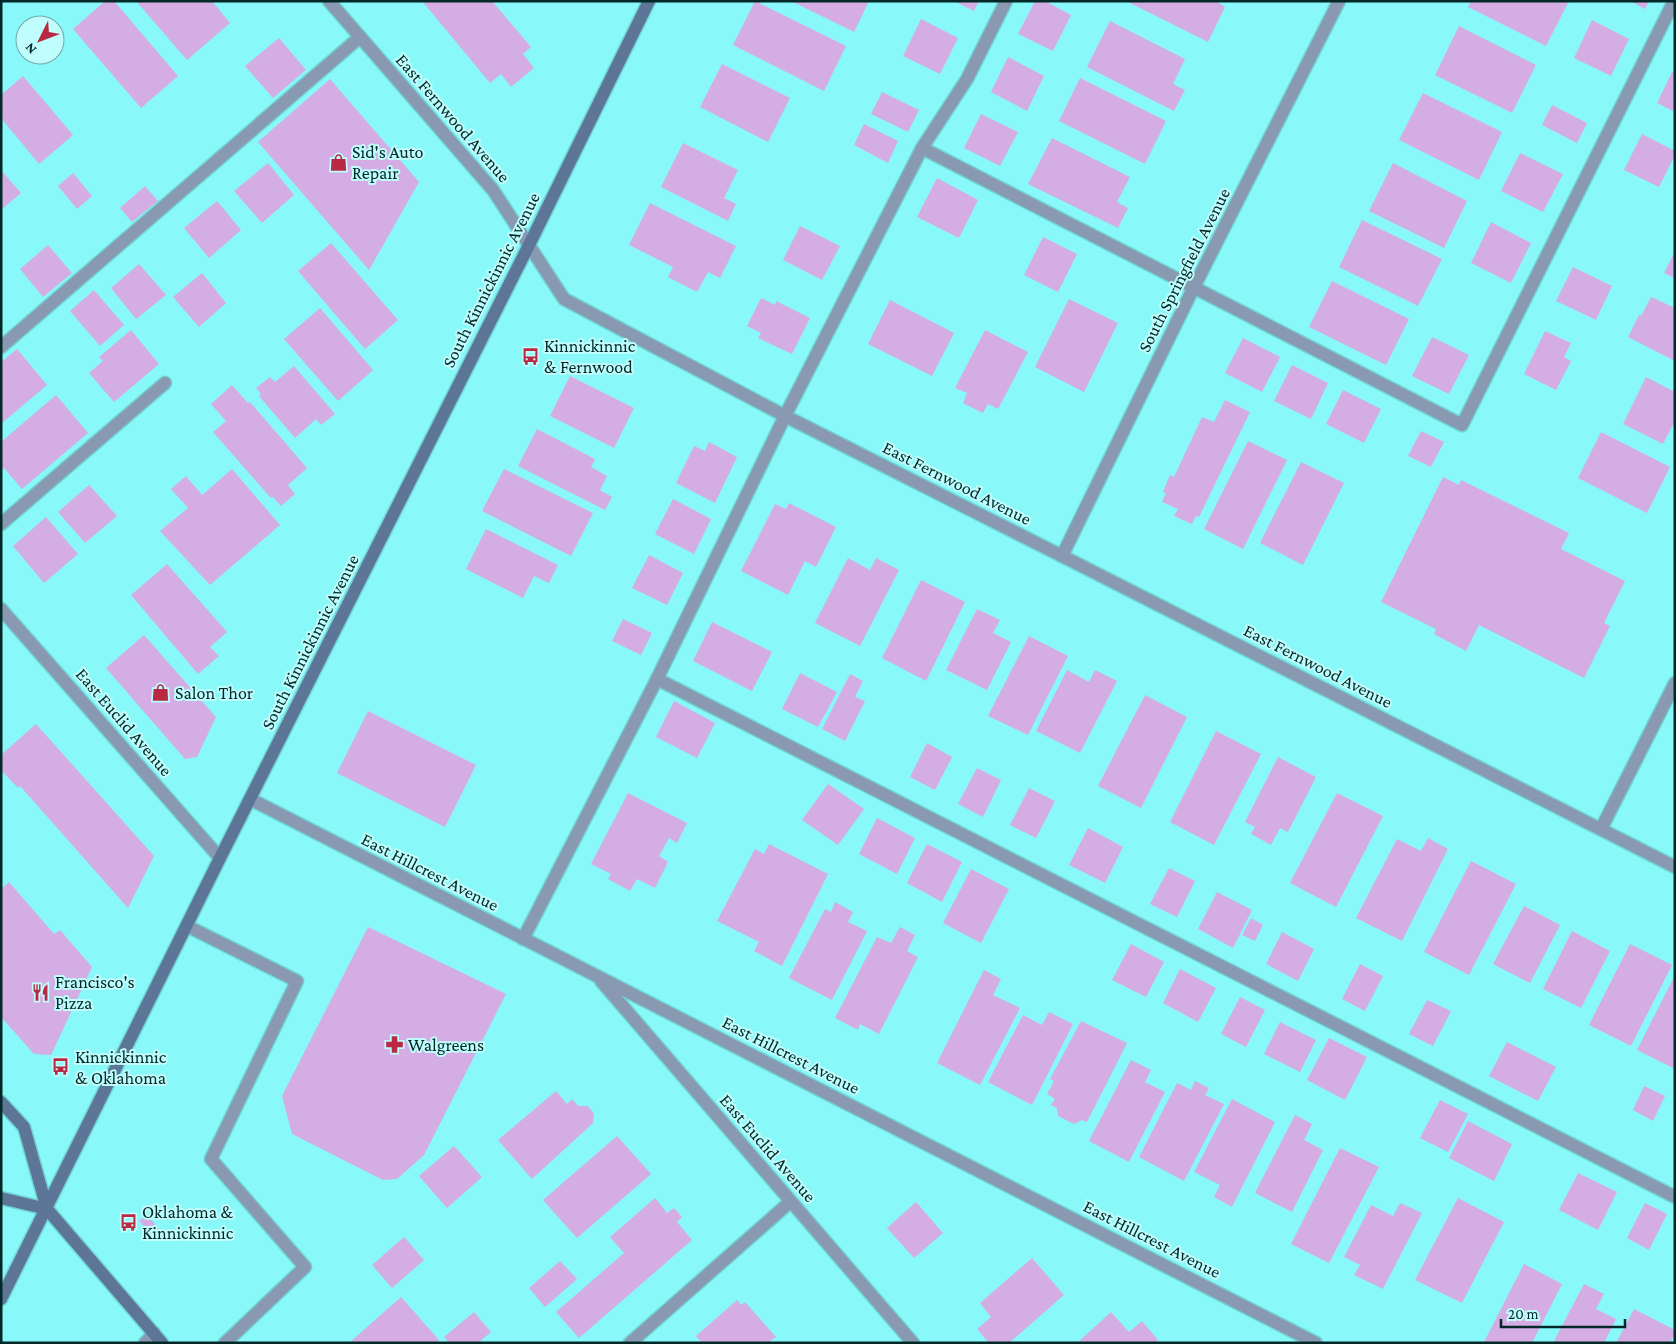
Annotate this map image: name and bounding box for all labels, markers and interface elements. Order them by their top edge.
north arrow [15,15,65,65]
text: N [21,39,39,58]
street label: East Fernwood Avenue [392,50,514,186]
place label: Sid's Auto Repair [352,142,424,183]
shop icon: Sid's Auto Repair [328,152,348,172]
street label: South Springfield Avenue [1134,185,1234,355]
street label: South Kinnickinnic Avenue [438,189,544,371]
place label: Kinnickinnic & Fernwood [544,336,636,377]
bus stop icon: Kinnickinnic & Fernwood [520,346,540,366]
street label: East Fernwood Avenue [880,437,1035,529]
street label: South Kinnickinnic Avenue [257,551,363,733]
street label: East Fernwood Avenue [1241,620,1396,712]
street label: East Euclid Avenue [72,664,176,780]
shop icon: Salon Thor [151,683,171,703]
place label: Salon Thor [175,683,254,703]
street label: East Hillcrest Avenue [358,829,502,915]
place label: Francisco's Pizza [55,972,135,1013]
restaurant icon: Francisco's Pizza [31,982,51,1002]
street label: East Hillcrest Avenue [719,1012,863,1098]
pharmacy icon: Walgreens [384,1035,404,1055]
place label: Walgreens [408,1035,484,1055]
place label: Kinnickinnic & Oklahoma [75,1047,167,1088]
bus stop icon: Kinnickinnic & Oklahoma [51,1057,71,1077]
street label: East Euclid Avenue [716,1090,820,1206]
street label: East Hillcrest Avenue [1080,1196,1224,1282]
place label: Oklahoma & Kinnickinnic [142,1202,234,1243]
bus stop icon: Oklahoma & Kinnickinnic [118,1212,138,1232]
scale bar [1501,1296,1625,1328]
text: 20 m [1508,1306,1539,1322]

